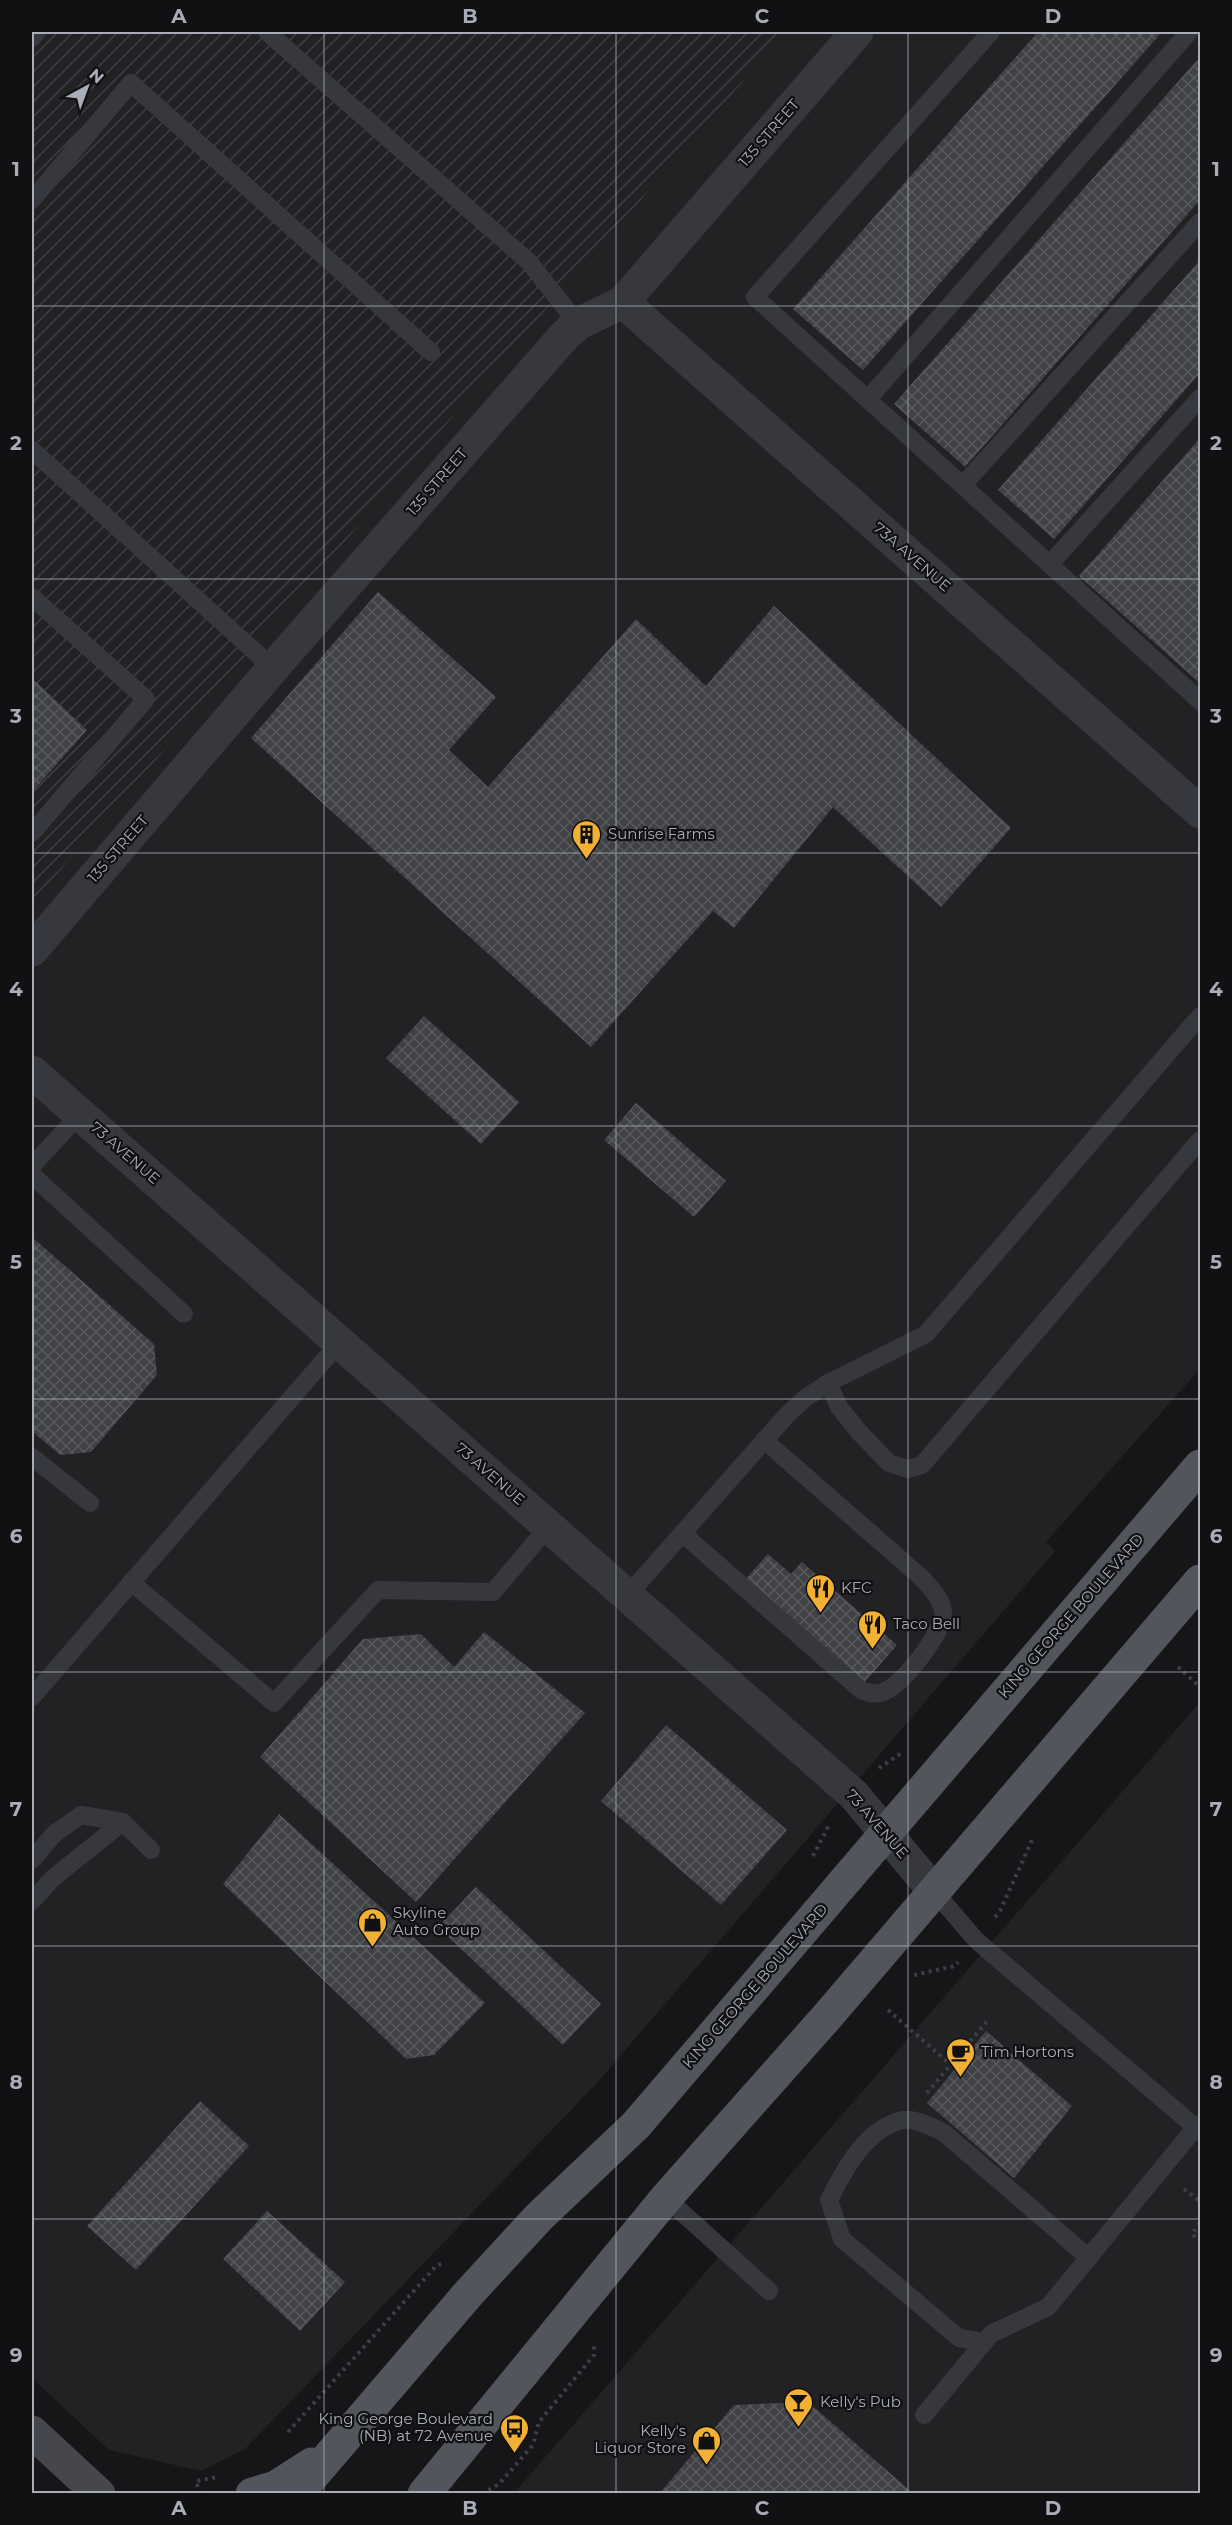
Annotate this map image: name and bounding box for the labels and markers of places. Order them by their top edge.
building icon: Sunrise Farms [571,818,603,860]
place label: Sunrise Farms [608,824,715,843]
restaurant icon: KFC [804,1572,836,1614]
place label: KFC [841,1578,872,1597]
restaurant icon: Taco Bell [856,1608,888,1650]
place label: Taco Bell [893,1614,960,1633]
place label: Skyline Auto Group [393,1903,480,1939]
shop icon: Skyline Auto Group [356,1906,388,1948]
cafe icon: Tim Hortons [944,2036,976,2078]
place label: Tim Hortons [981,2042,1074,2061]
bar icon: Kelly's Pub [783,2386,815,2428]
place label: Kelly's Pub [820,2392,901,2411]
place label: King George Boulevard (NB) at 72 Avenue [318,2409,493,2445]
bus stop icon: King George Boulevard (NB) at 72 Avenue [498,2412,530,2454]
place label: Kelly's Liquor Store [594,2421,686,2457]
shop icon: Kelly's Liquor Store [691,2424,723,2466]

